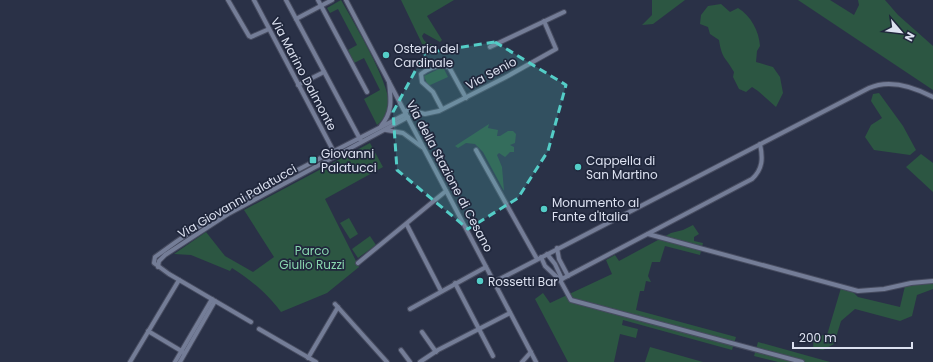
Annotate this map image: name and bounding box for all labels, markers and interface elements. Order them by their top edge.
north arrow [881,12,921,52]
street label: Via Marino Dalmonte [267,14,341,134]
text: N [901,29,919,44]
place label: Osteria del Cardinale [394,40,459,71]
marker: Osteria del Cardinale [381,50,391,60]
street label: Via Senio [463,52,520,93]
street label: Via della Stazione di Cesano [403,97,498,255]
place label: Giovanni Palatucci [321,145,377,176]
place label: Cappella di San Martino [586,152,658,183]
marker: Giovanni Palatucci [308,155,318,165]
street label: Via Giovanni Palatucci [175,160,299,242]
marker: Cappella di San Martino [573,162,583,172]
place label: Monumento al Fante d'Italia [552,194,639,225]
marker: Monumento al Fante d'Italia [539,204,549,214]
park label: Parco Giulio Ruzzi [279,242,345,273]
place label: Rossetti Bar [488,273,558,290]
marker: Rossetti Bar [475,276,485,286]
scale bar [793,324,912,350]
text: 200 m [799,329,837,346]

